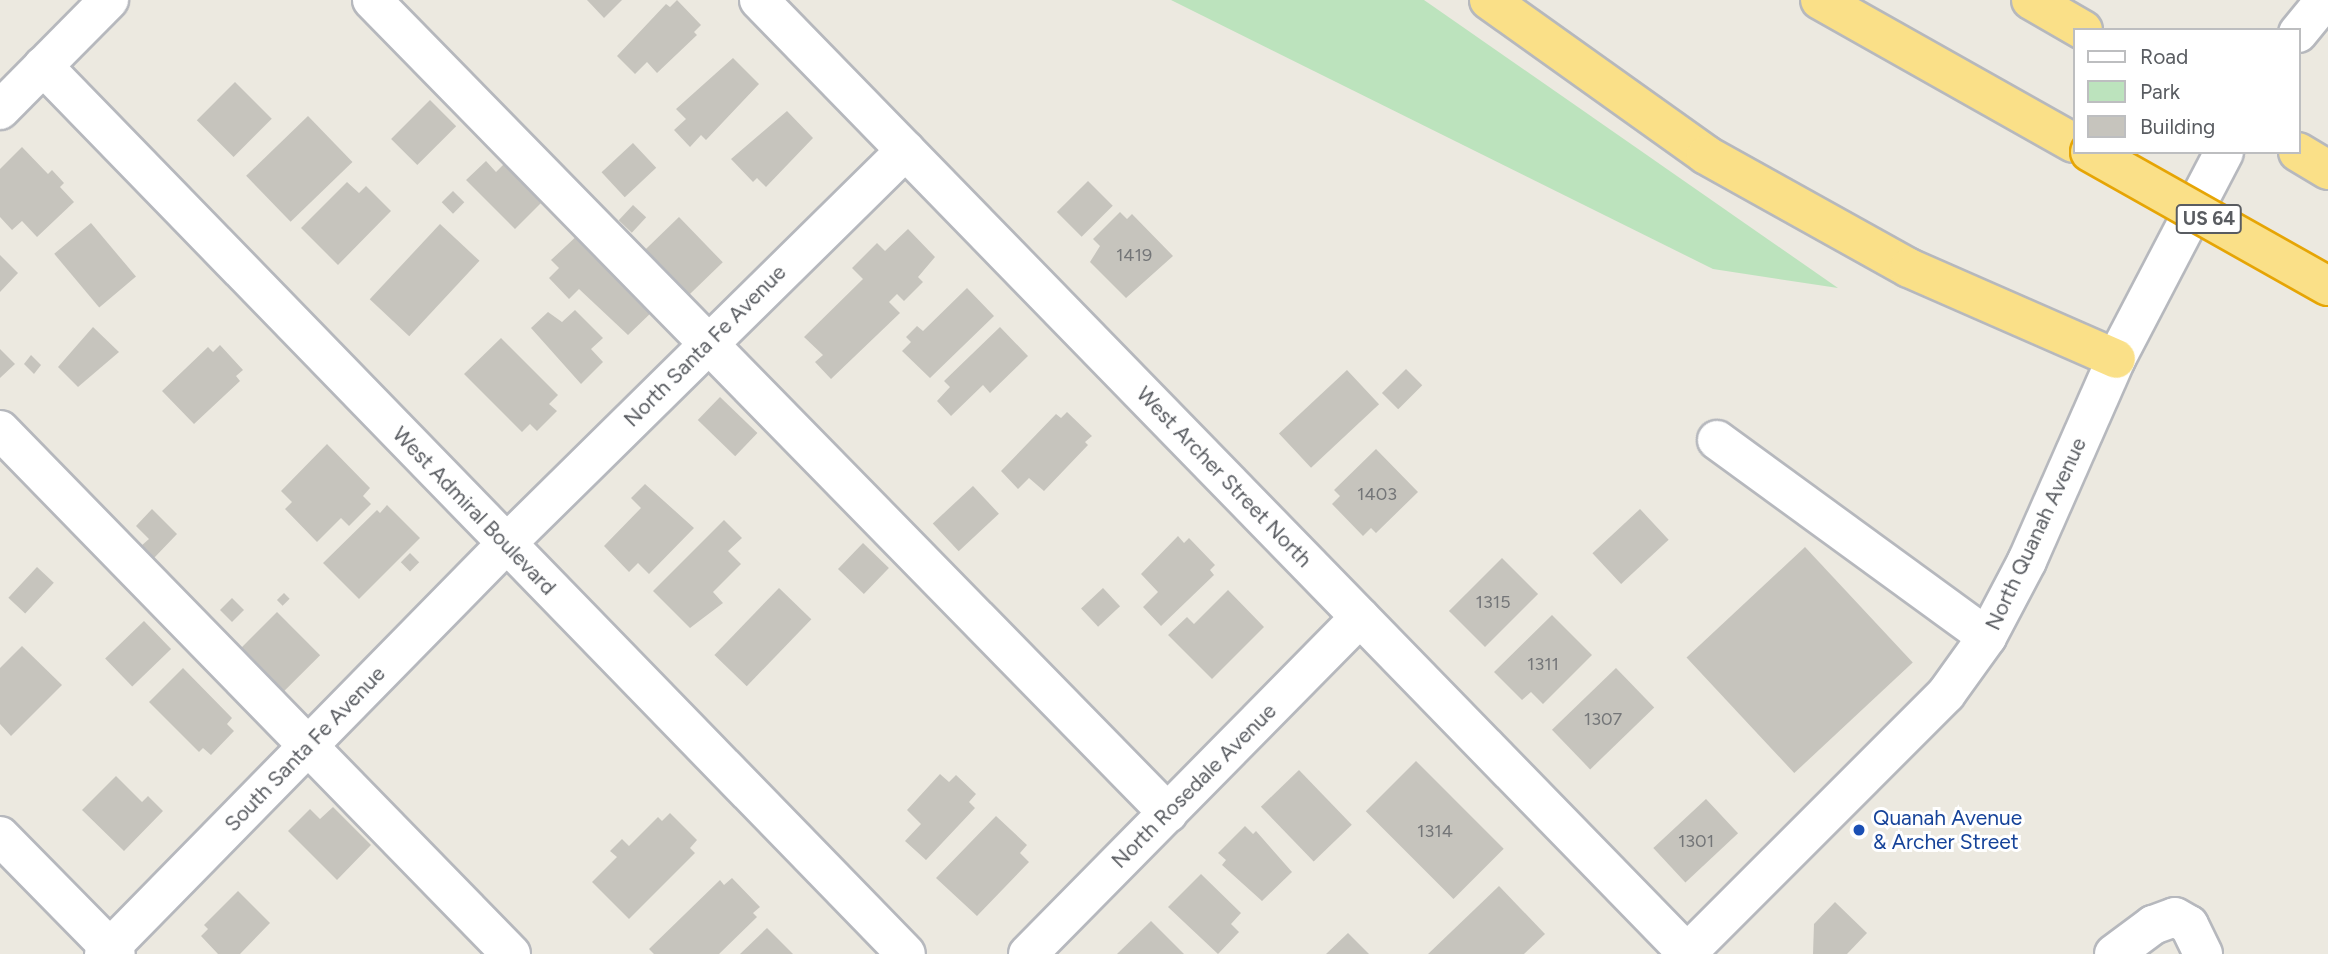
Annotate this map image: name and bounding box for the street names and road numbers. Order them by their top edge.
road number: US 64 [2176,204,2242,234]
street label: North Santa Fe Avenue [619,260,791,432]
street label: West Archer Street North [1131,382,1317,572]
street label: West Admiral Boulevard [387,422,561,600]
street label: North Quanah Avenue [1980,434,2092,634]
street label: South Santa Fe Avenue [220,661,390,837]
street label: North Rosedale Avenue [1107,699,1281,873]

